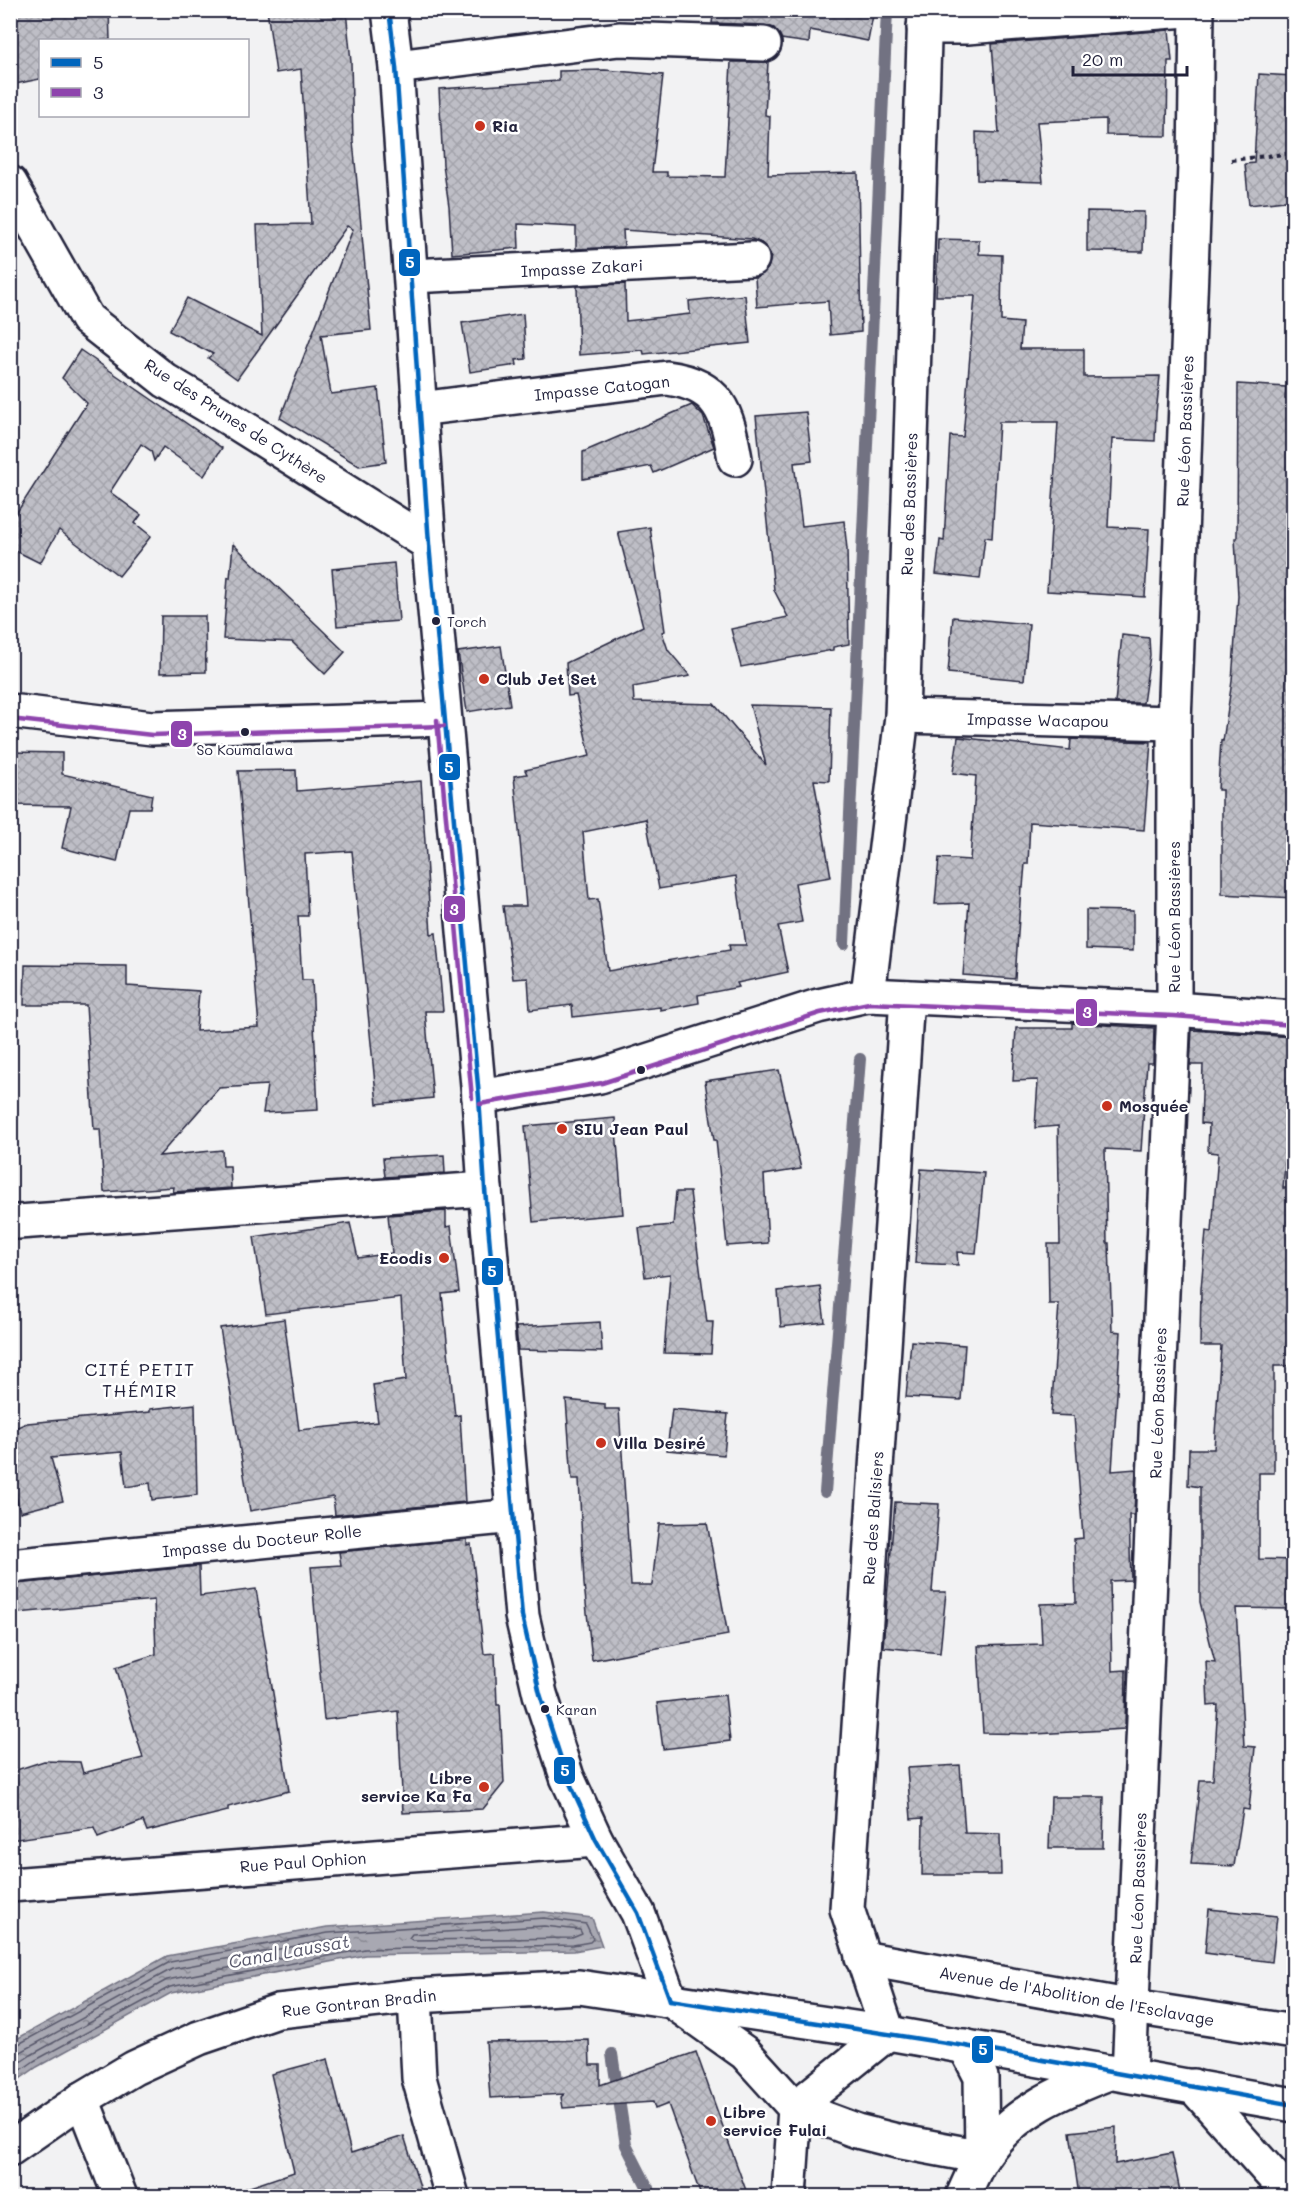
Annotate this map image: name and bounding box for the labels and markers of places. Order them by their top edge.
place label: Ria [492,115,518,136]
marker: Ria [473,119,487,133]
place label: Torch [447,612,486,631]
marker: Torch [430,615,442,627]
place label: Club Jet Set [496,668,597,689]
marker: Club Jet Set [477,672,491,686]
marker: So Koumalawa [239,726,251,738]
place label: So Koumalawa [197,740,293,759]
unlabelled marker [635,1064,647,1076]
place label: Mosquée [1119,1095,1188,1116]
marker: Mosquée [1100,1099,1114,1113]
place label: SIU Jean Paul [574,1118,688,1139]
marker: SIU Jean Paul [555,1122,569,1136]
place label: Ecodis [379,1247,432,1268]
marker: Ecodis [437,1251,451,1265]
place label: Villa Desiré [613,1432,706,1453]
marker: Villa Desiré [594,1436,608,1450]
place label: Karan [556,1700,597,1719]
marker: Karan [539,1703,551,1715]
place label: Libre service Ka Fa [361,1767,472,1806]
marker: Libre service Ka Fa [477,1780,491,1794]
place label: Libre service Fulai [723,2101,827,2140]
marker: Libre service Fulai [704,2114,718,2128]

